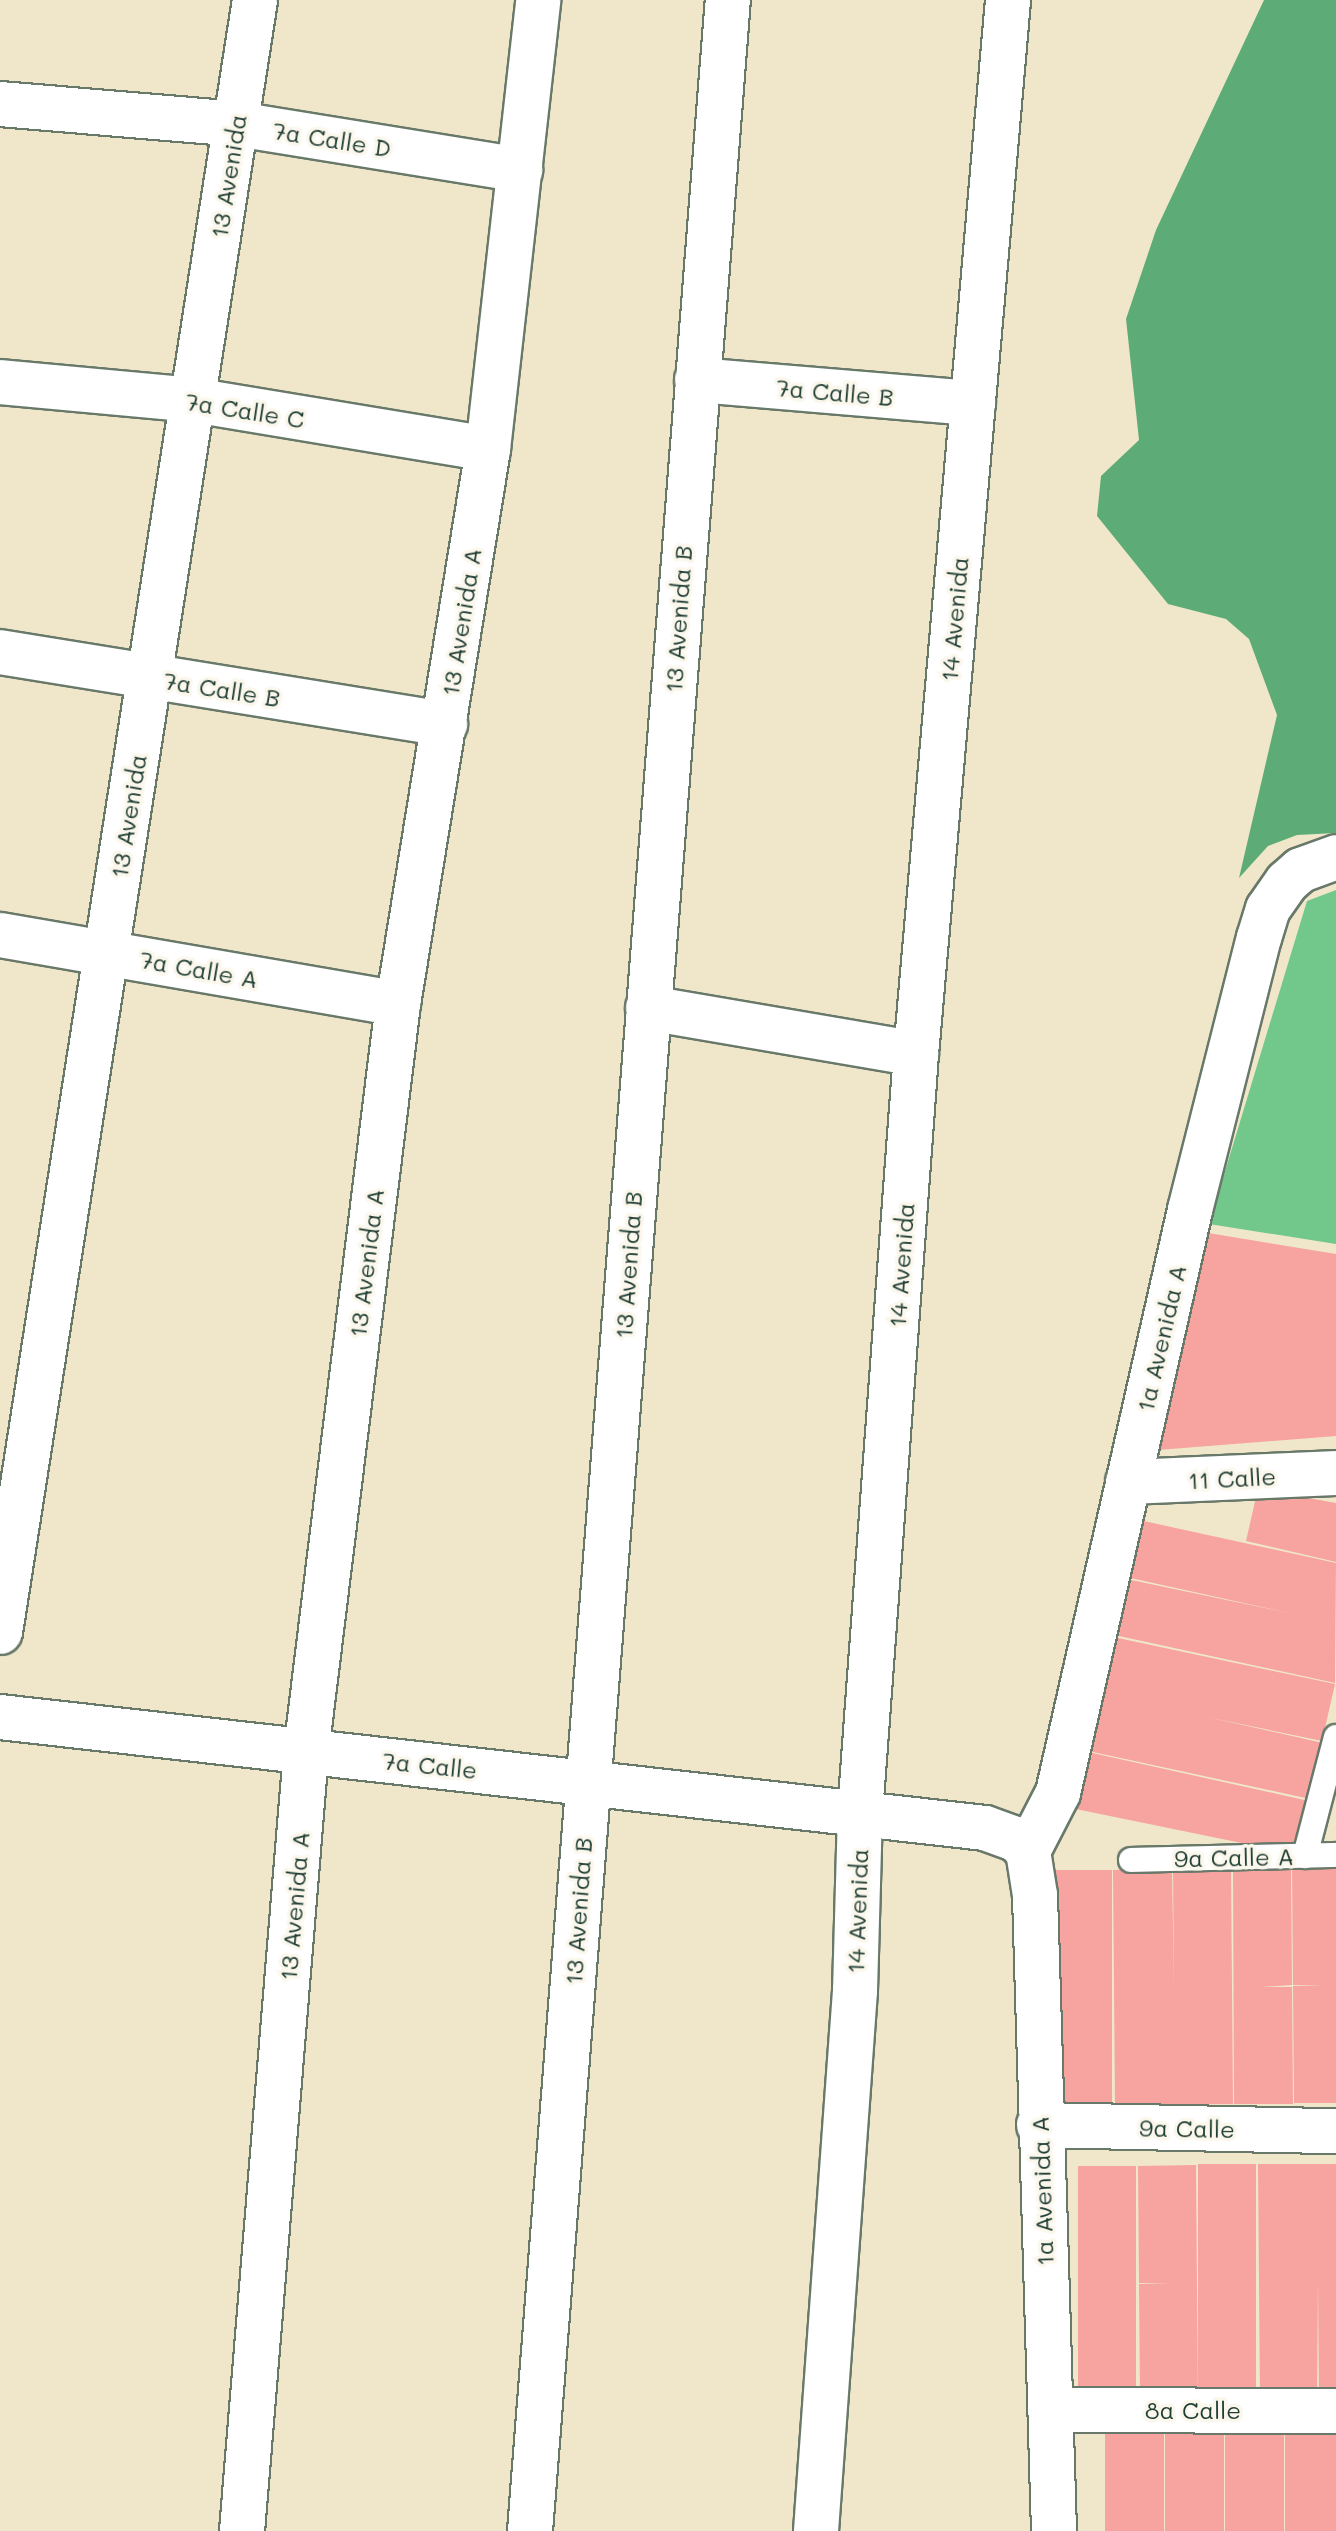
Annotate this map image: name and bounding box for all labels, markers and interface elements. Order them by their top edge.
street label: 13 Avenida [204,112,252,240]
street label: 7a Calle D [271,115,393,163]
street label: 7a Calle B [775,373,895,411]
street label: 7a Calle C [184,386,306,434]
street label: 13 Avenida B [658,544,698,694]
street label: 13 Avenida A [435,546,487,698]
street label: 14 Avenida [934,555,974,683]
street label: 7a Calle B [162,666,282,712]
street label: 13 Avenida [104,752,152,880]
street label: 7a Calle A [138,944,260,994]
street label: 13 Avenida A [343,1187,389,1339]
street label: 13 Avenida B [608,1190,648,1340]
street label: 14 Avenida [882,1202,920,1328]
street label: 1a Avenida A [1130,1262,1192,1414]
street label: 11 Calle [1187,1461,1277,1495]
street label: 7a Calle [381,1746,479,1784]
street label: 13 Avenida A [273,1830,315,1982]
street label: 13 Avenida B [558,1836,598,1986]
street label: 9a Calle A [1174,1842,1294,1872]
street label: 14 Avenida [840,1848,874,1974]
street label: 9a Calle [1139,2113,1235,2143]
street label: 1a Avenida A [1025,2115,1059,2267]
street label: 8a Calle [1145,2396,1241,2424]

